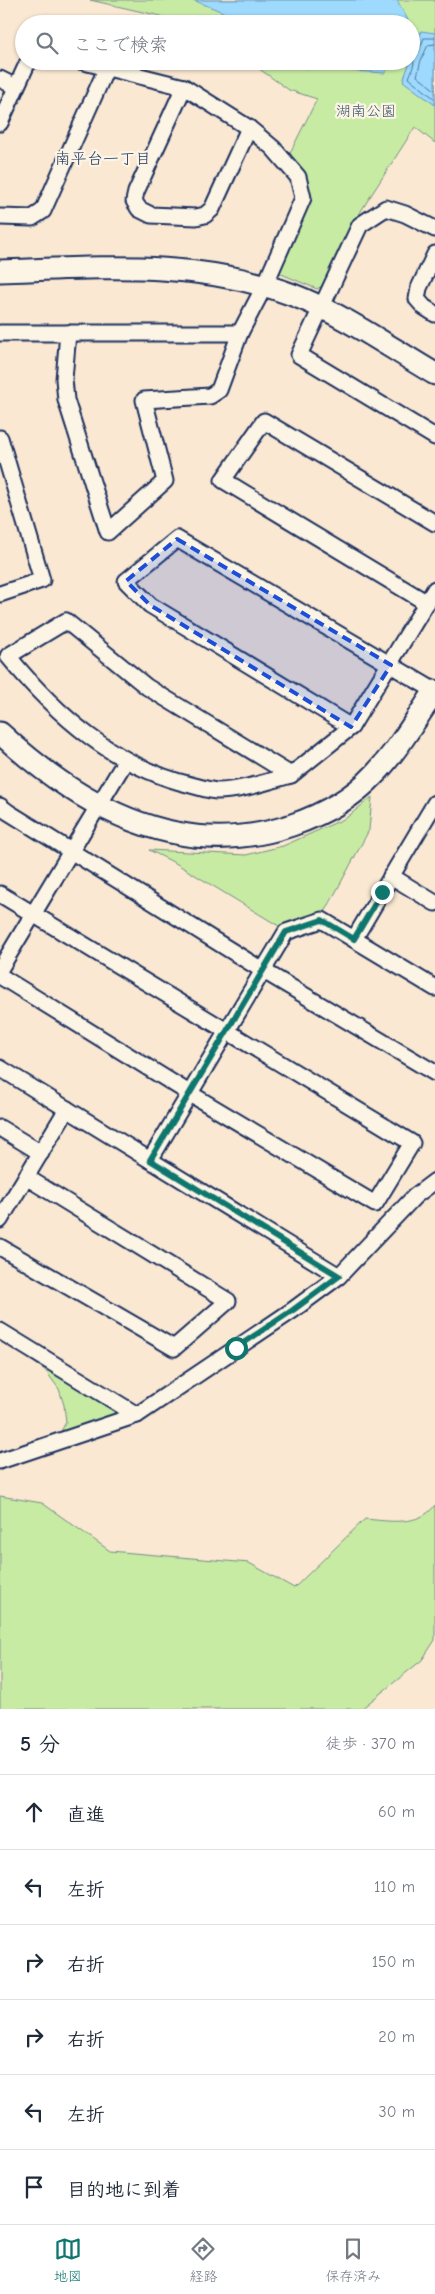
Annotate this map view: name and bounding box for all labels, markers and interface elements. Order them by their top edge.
search box [15,15,420,70]
icon: search [33,29,61,57]
text: ここで検索 [73,34,168,56]
park label: 湖南公園 [336,102,396,120]
district label: 南平台一丁目 [55,150,151,168]
route end [371,881,394,904]
route start [225,1337,248,1360]
text: 5 分 [20,1732,60,1756]
text: 徒歩 · 370 m [326,1735,415,1753]
icon: ahead [20,1798,48,1826]
text: 60 m [378,1803,415,1821]
text: 直進 [67,1804,105,1826]
icon: left [20,1873,48,1901]
text: 110 m [374,1878,415,1896]
text: 左折 [67,1879,105,1901]
icon: right [20,1948,48,1976]
text: 150 m [372,1953,415,1971]
text: 右折 [67,1954,105,1976]
icon: right [20,2023,48,2051]
text: 20 m [378,2028,415,2046]
text: 右折 [67,2029,105,2051]
icon: left [20,2098,48,2126]
text: 30 m [379,2103,415,2121]
text: 左折 [67,2104,105,2126]
icon: arrive [20,2173,48,2201]
text: 目的地に到着 [67,2179,181,2201]
tab: 地図 [54,2235,82,2285]
tab: 経路 [189,2235,217,2285]
tab: 保存済み [325,2235,381,2285]

